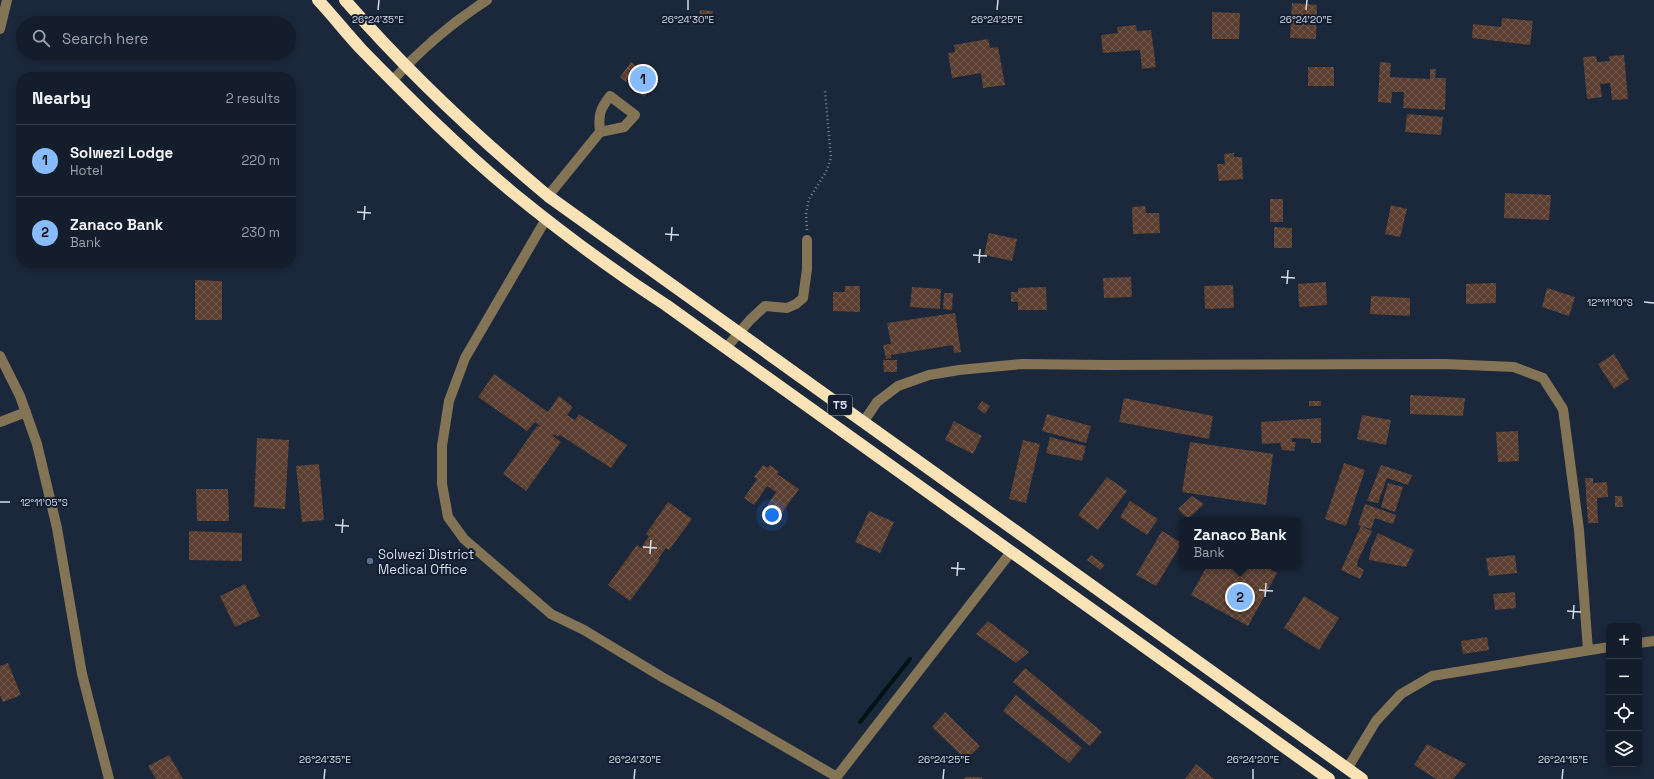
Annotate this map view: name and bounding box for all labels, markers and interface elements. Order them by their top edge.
text: 26°24'35"E [352,13,404,26]
text: 26°24'30"E [662,13,715,26]
text: 26°24'25"E [971,13,1023,26]
text: 26°24'20"E [1280,13,1333,26]
search box [16,16,296,60]
icon: search [30,27,52,49]
text: Search here [62,29,148,48]
pin: 1 [630,64,656,94]
text: Nearby [32,87,91,109]
text: 2 results [226,90,280,107]
text: Solwezi Lodge [70,143,173,162]
text: 1 [42,152,48,169]
text: 220 m [241,152,280,169]
text: Hotel [70,162,103,179]
text: Zanaco Bank [70,215,163,234]
text: 2 [41,224,49,241]
text: 230 m [242,224,280,241]
text: Bank [70,234,101,251]
text: 12°11'10"S [1587,296,1633,309]
road number: T5 [828,395,852,415]
text: 12°11'05"S [20,496,68,509]
your location [762,505,782,525]
popup [1179,517,1301,569]
text: Zanaco Bank [1193,525,1287,544]
text: Bank [1193,544,1224,561]
place label: Solwezi District Medical Office [378,546,474,578]
marker: Solwezi District Medical Office [365,556,375,566]
pin: 2 [1227,582,1253,612]
map controls [1606,623,1642,767]
button: + [1606,623,1642,659]
button: − [1606,659,1642,695]
button: locate [1606,695,1642,731]
button: layers [1606,731,1642,767]
text: 26°24'35"E [299,753,351,766]
text: 26°24'30"E [609,753,662,766]
text: 26°24'25"E [918,753,970,766]
text: 26°24'20"E [1227,753,1280,766]
text: 26°24'15"E [1538,753,1588,766]

